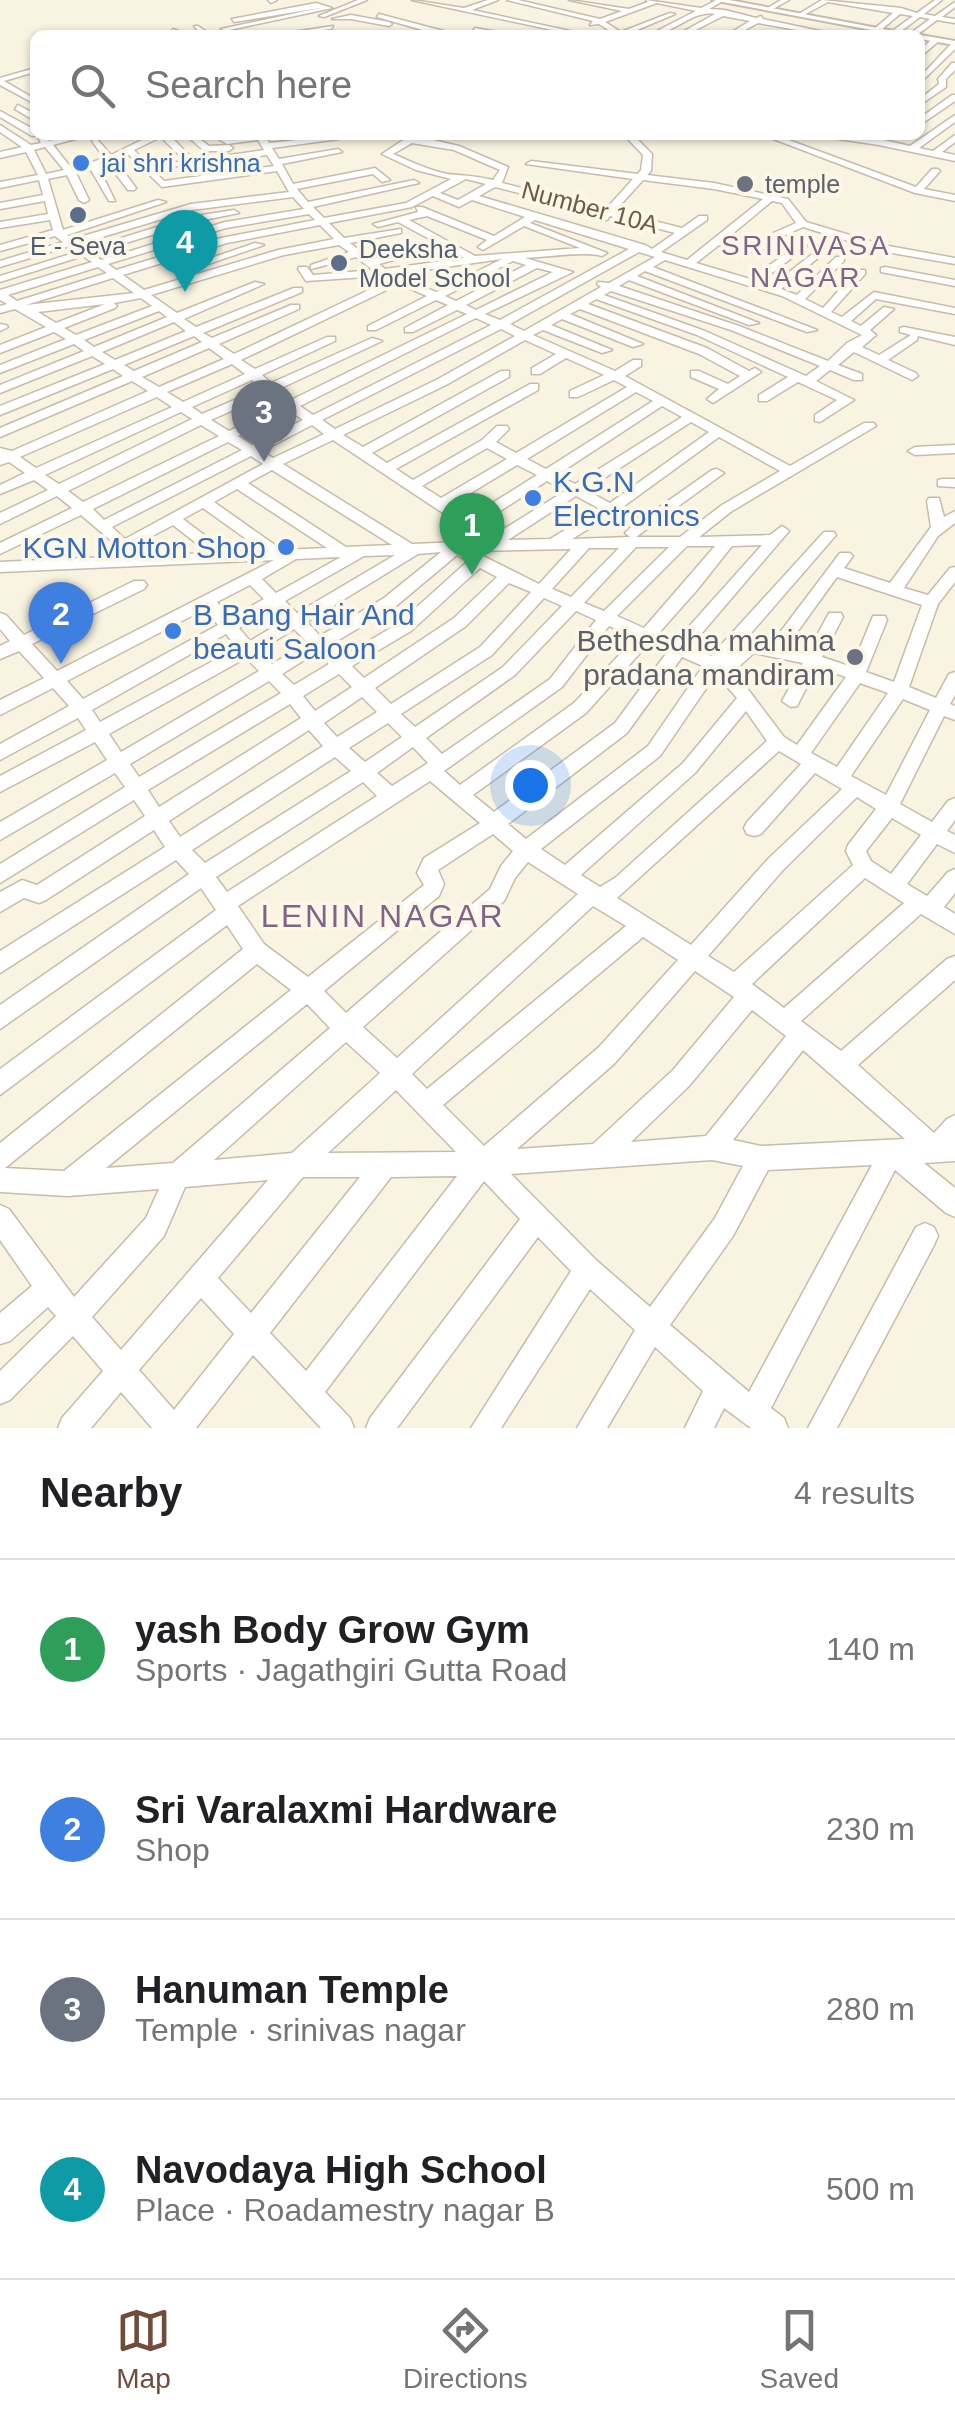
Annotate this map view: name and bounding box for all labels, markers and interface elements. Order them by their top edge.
search box [30,30,925,140]
icon: search [65,58,120,113]
text: Search here [145,64,352,106]
place label: jai shri krishna [100,149,261,177]
marker: jai shri krishna [70,152,92,174]
place label: temple [765,170,840,198]
marker: temple [734,173,756,195]
street label: Number 10A [519,175,662,239]
marker: E - Seva [67,204,89,226]
pin: 4 [152,210,218,292]
district label: SRINIVASA NAGAR [721,230,891,293]
place label: E - Seva [30,232,126,260]
place label: Deeksha Model School [359,235,510,292]
marker: Deeksha Model School [328,252,350,274]
pin: 3 [232,380,296,462]
place label: K.G.N Electronics [553,465,700,532]
marker: K.G.N Electronics [522,487,544,509]
pin: 1 [440,492,504,575]
place label: KGN Motton Shop [23,531,266,564]
marker: KGN Motton Shop [275,536,297,558]
pin: 2 [28,582,94,664]
place label: B Bang Hair And beauti Saloon [193,598,415,665]
marker: B Bang Hair And beauti Saloon [162,620,184,642]
place label: Bethesdha mahima pradana mandiram [577,624,835,691]
marker: Bethesdha mahima pradana mandiram [844,646,866,668]
your location [505,760,556,811]
district label: LENIN NAGAR [261,898,505,934]
text: Nearby [40,1469,182,1516]
text: 4 results [794,1475,915,1511]
text: yash Body Grow Gym [135,1609,530,1651]
text: 1 [64,1631,81,1667]
text: 140 m [826,1631,915,1667]
text: Sports · Jagathgiri Gutta Road [135,1652,567,1688]
text: Sri Varalaxmi Hardware [135,1789,557,1831]
text: 2 [64,1811,81,1847]
text: 230 m [826,1811,915,1847]
text: Shop [135,1832,210,1868]
text: Hanuman Temple [135,1969,449,2011]
text: 3 [64,1991,81,2027]
text: 280 m [826,1991,915,2027]
text: Temple · srinivas nagar [135,2012,466,2048]
text: Navodaya High School [135,2149,547,2191]
text: 4 [64,2171,81,2207]
text: 500 m [826,2171,915,2207]
text: Place · Roadamestry nagar B [135,2192,555,2228]
tab: Map [116,2303,171,2395]
tab: Directions [403,2303,528,2395]
tab: Saved [760,2303,839,2395]

